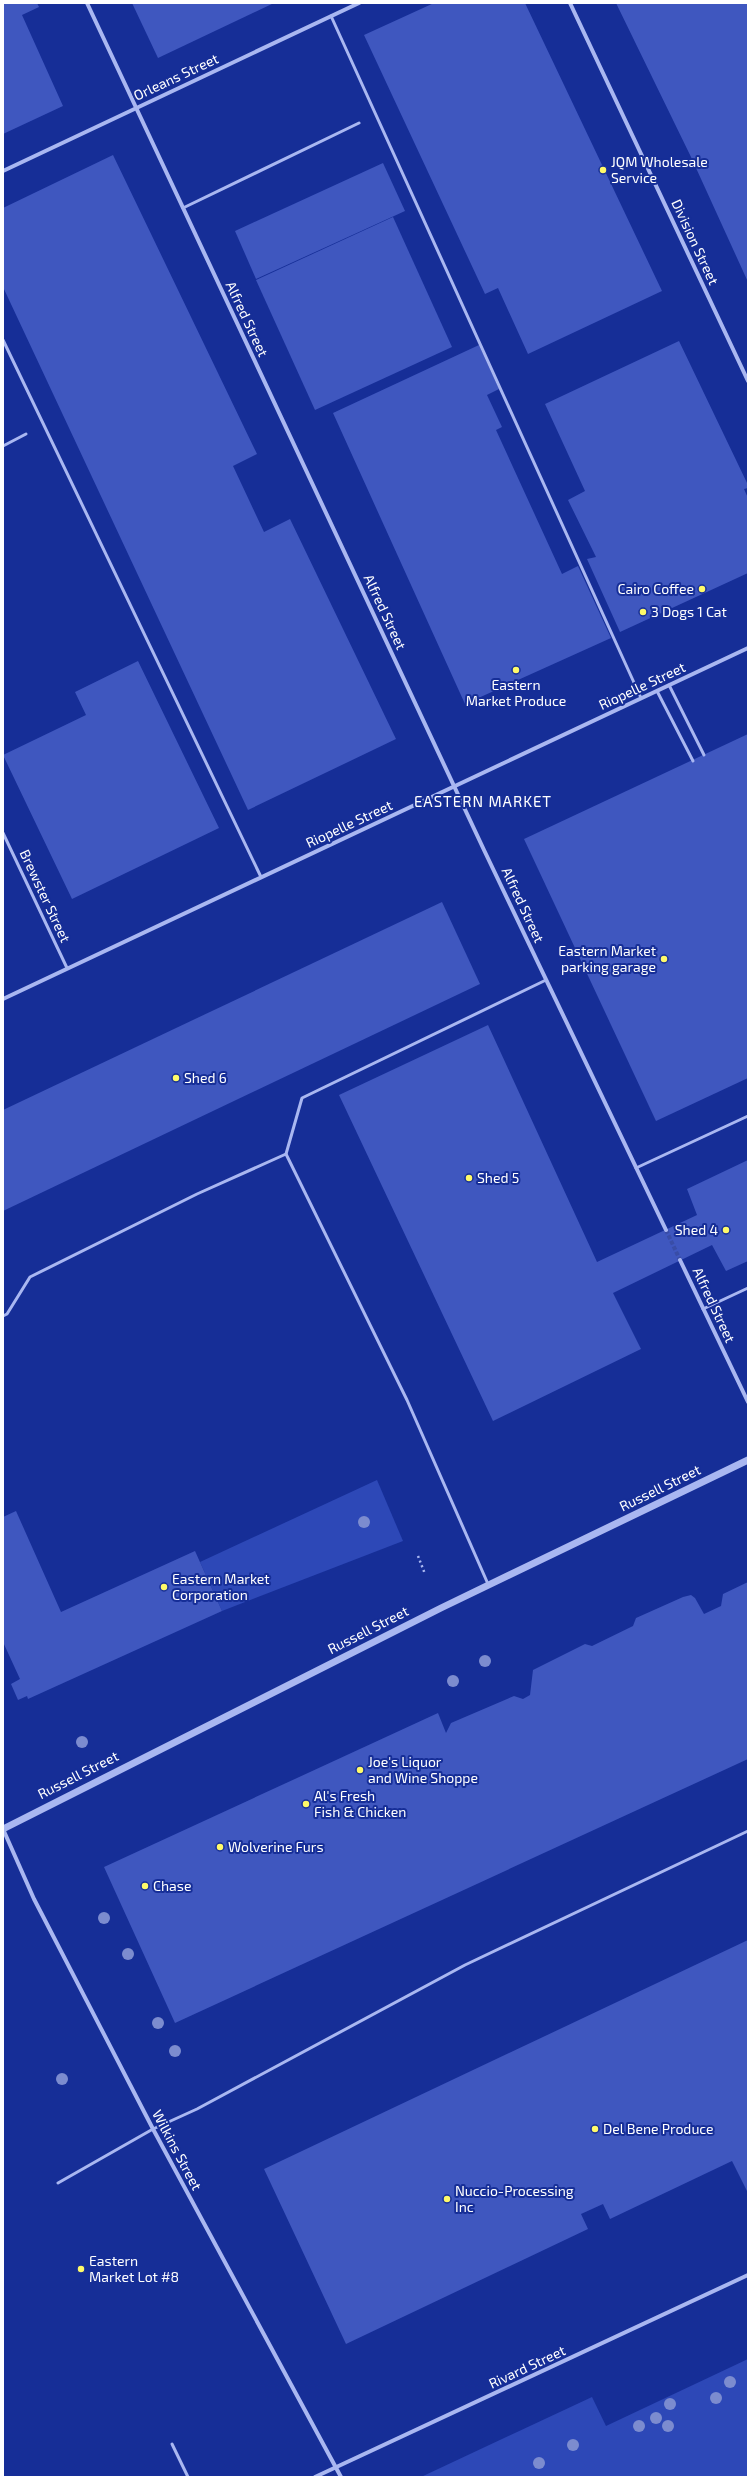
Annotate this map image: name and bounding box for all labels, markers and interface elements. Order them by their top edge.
street label: Orleans Street [131,49,221,104]
place label: JQM Wholesale Service [611,153,708,186]
marker: JQM Wholesale Service [598,165,608,175]
street label: Division Street [668,196,723,287]
street label: Alfred Street [223,278,272,359]
street label: Alfred Street [361,571,410,652]
place label: Cairo Coffee [618,580,694,597]
marker: Cairo Coffee [697,584,707,594]
place label: 3 Dogs 1 Cat [651,603,727,620]
marker: 3 Dogs 1 Cat [638,607,648,617]
street label: Riopelle Street [596,658,688,713]
marker: Eastern Market Produce [511,665,521,675]
place label: Eastern Market Produce [466,676,566,709]
district label: EASTERN MARKET [414,792,552,810]
street label: Riopelle Street [303,796,395,851]
street label: Brewster Street [17,847,74,945]
street label: Alfred Street [499,864,548,945]
place label: Eastern Market parking garage [558,942,656,975]
marker: Eastern Market parking garage [659,954,669,964]
place label: Shed 6 [184,1069,227,1086]
marker: Shed 6 [171,1073,181,1083]
place label: Shed 5 [477,1169,519,1186]
marker: Shed 5 [464,1173,474,1183]
place label: Shed 4 [675,1221,718,1238]
marker: Shed 4 [721,1225,731,1235]
street label: Alfred Street [690,1264,739,1345]
street label: Russell Street [616,1461,703,1515]
place label: Eastern Market Corporation [172,1570,270,1603]
marker: Eastern Market Corporation [159,1582,169,1592]
street label: Russell Street [325,1602,411,1657]
street label: Russell Street [35,1747,121,1802]
place label: Joe's Liquor and Wine Shoppe [368,1753,478,1786]
marker: Joe's Liquor and Wine Shoppe [355,1765,365,1775]
place label: Al's Fresh Fish & Chicken [314,1787,406,1820]
marker: Al's Fresh Fish & Chicken [301,1799,311,1809]
place label: Wolverine Furs [228,1838,324,1855]
marker: Wolverine Furs [215,1842,225,1852]
place label: Chase [153,1877,191,1894]
marker: Chase [140,1881,150,1891]
street label: Wilkins Street [149,2107,206,2193]
place label: Del Bene Produce [603,2120,714,2137]
marker: Del Bene Produce [590,2124,600,2134]
place label: Nuccio-Processing Inc [455,2182,574,2215]
marker: Nuccio-Processing Inc [442,2194,452,2204]
place label: Eastern Market Lot #8 [89,2252,179,2285]
marker: Eastern Market Lot #8 [76,2264,86,2274]
street label: Rivard Street [486,2341,568,2392]

